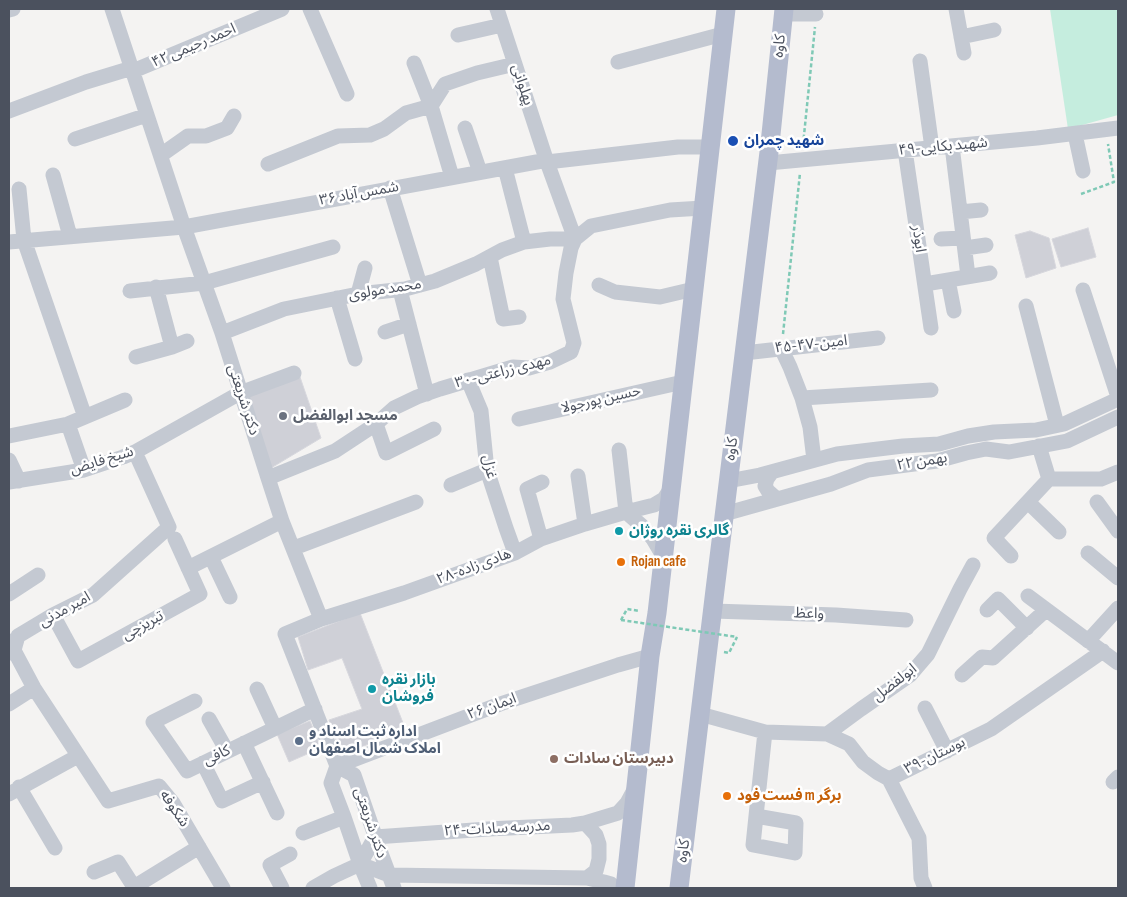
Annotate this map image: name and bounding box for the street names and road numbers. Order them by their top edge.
street label: ۴۲ احمد رحیمی [149,20,239,72]
street label: کاوه [770,33,790,59]
street label: پهلوانی [507,62,537,108]
street label: ۴۹-شهید بکایی [898,134,988,160]
street label: شمس آباد ۳۶ [318,178,400,210]
street label: ابوذر [907,224,929,254]
street label: محمد مولوی [347,275,423,305]
street label: ۴۵-۴۷-امین [774,332,848,358]
street label: ۳۰-مهدی زراعتی [453,351,553,393]
street label: دکتر شریعتی [223,362,263,438]
street label: حسین پورجولا [559,382,643,418]
street label: کاوه [722,436,742,462]
street label: شیخ فایض [68,443,136,479]
street label: ۲۲ بهمن [896,449,948,475]
street label: غزل [478,454,500,480]
street label: ۲۸-هادی زاده [434,545,514,589]
street label: امیر مدنی [36,588,94,632]
street label: واعظ [794,604,824,624]
street label: تبریزچی [119,607,167,645]
street label: ابولفضل [869,660,921,706]
street label: ۲۶ ایمان [465,690,519,724]
street label: ۳۹-بوستان [901,733,969,779]
street label: کافی [200,742,234,770]
street label: دکتر شریعتی [350,785,390,861]
street label: شکوفه [155,787,193,831]
street label: ۲۴-مدرسه سادات [443,817,551,841]
street label: کاوه [674,838,694,864]

